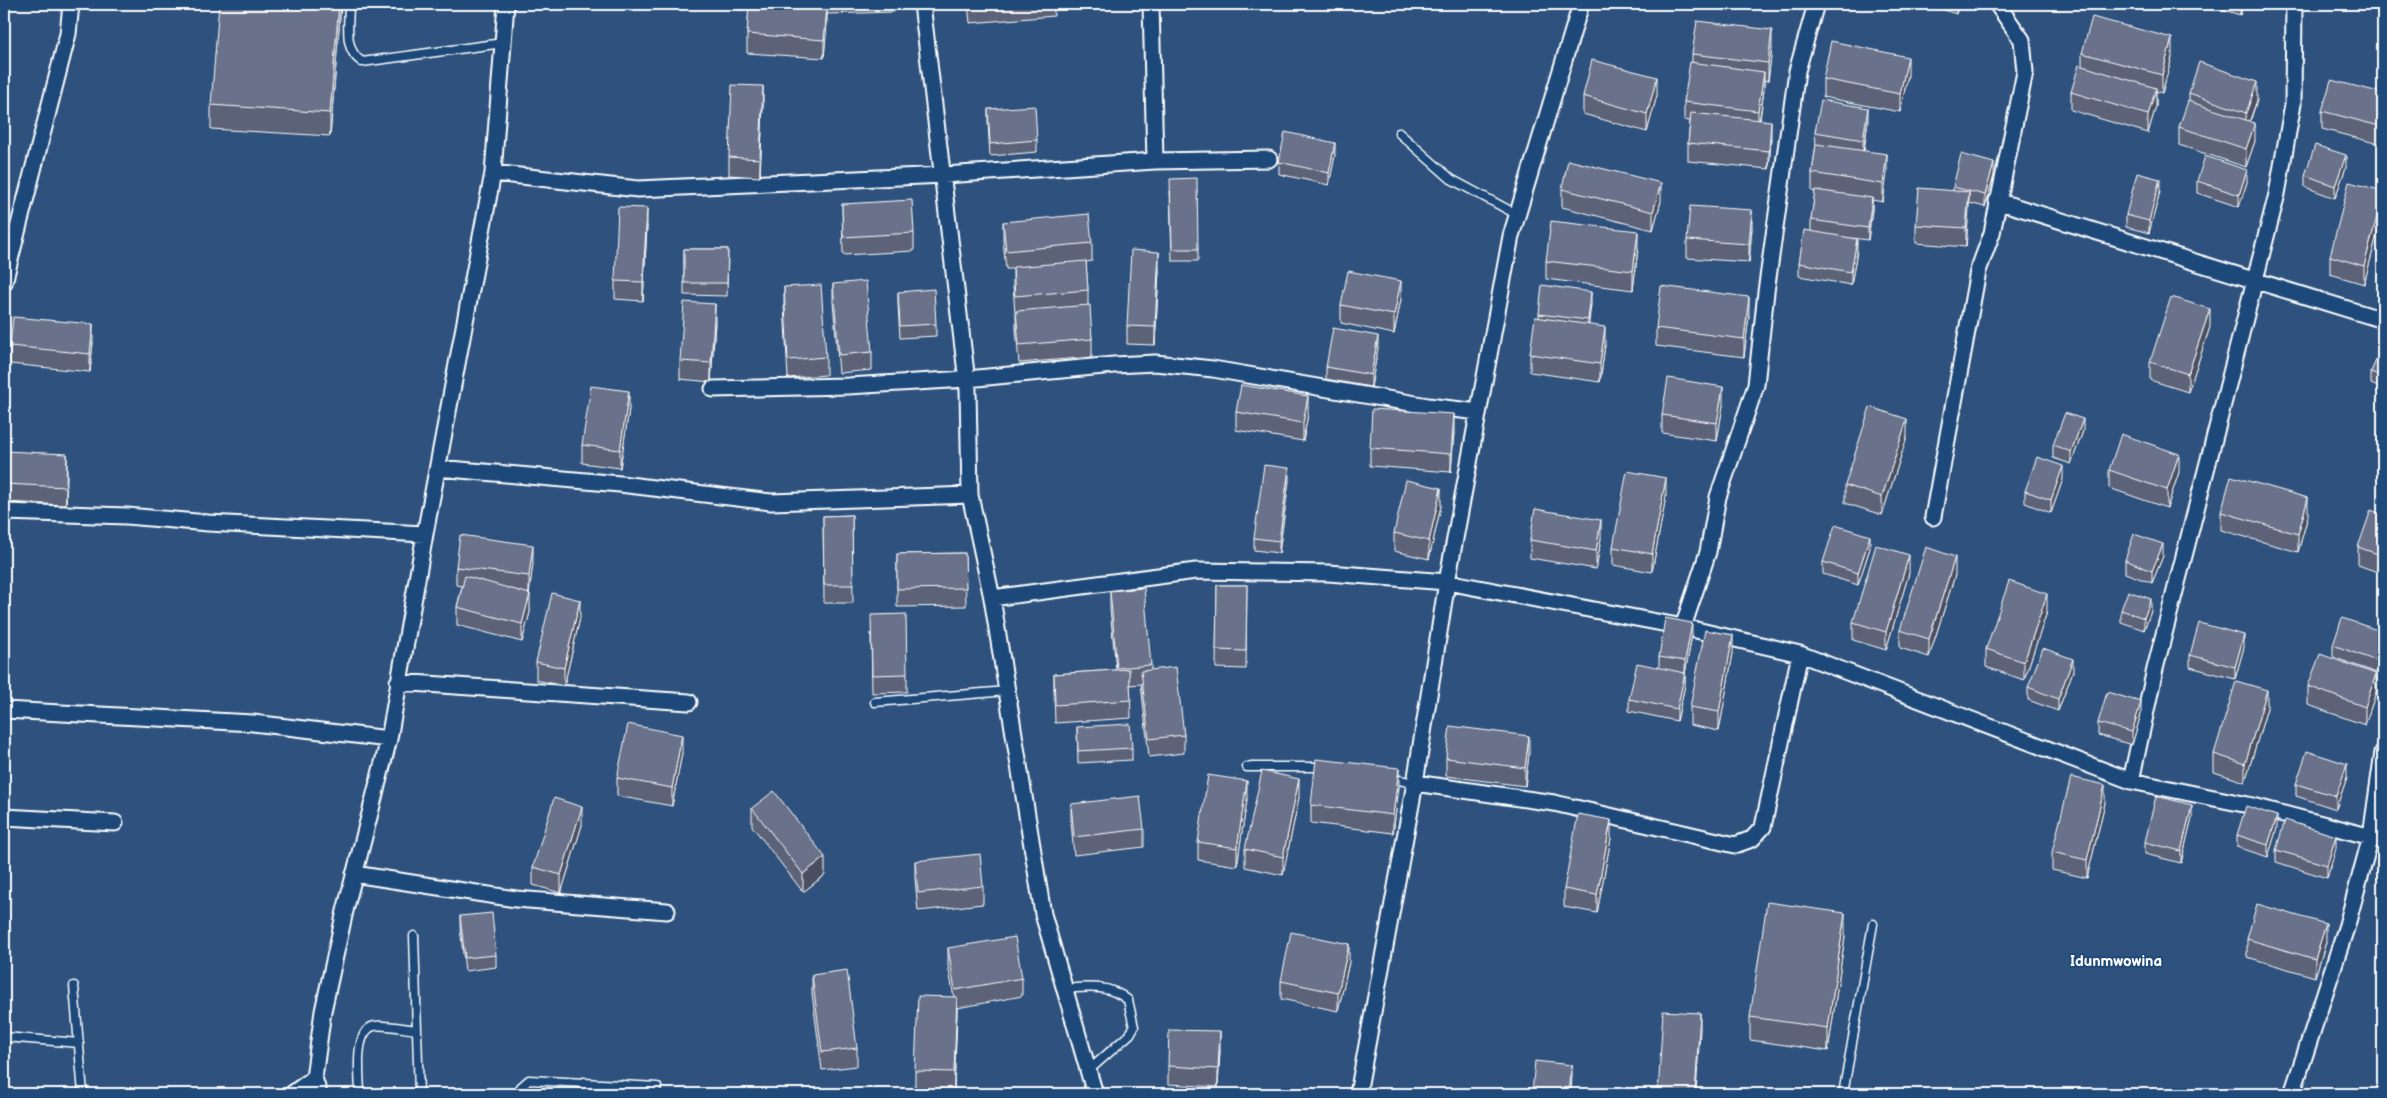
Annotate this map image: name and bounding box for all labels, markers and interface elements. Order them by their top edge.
district label: Idunmwowina [2070,952,2162,971]

